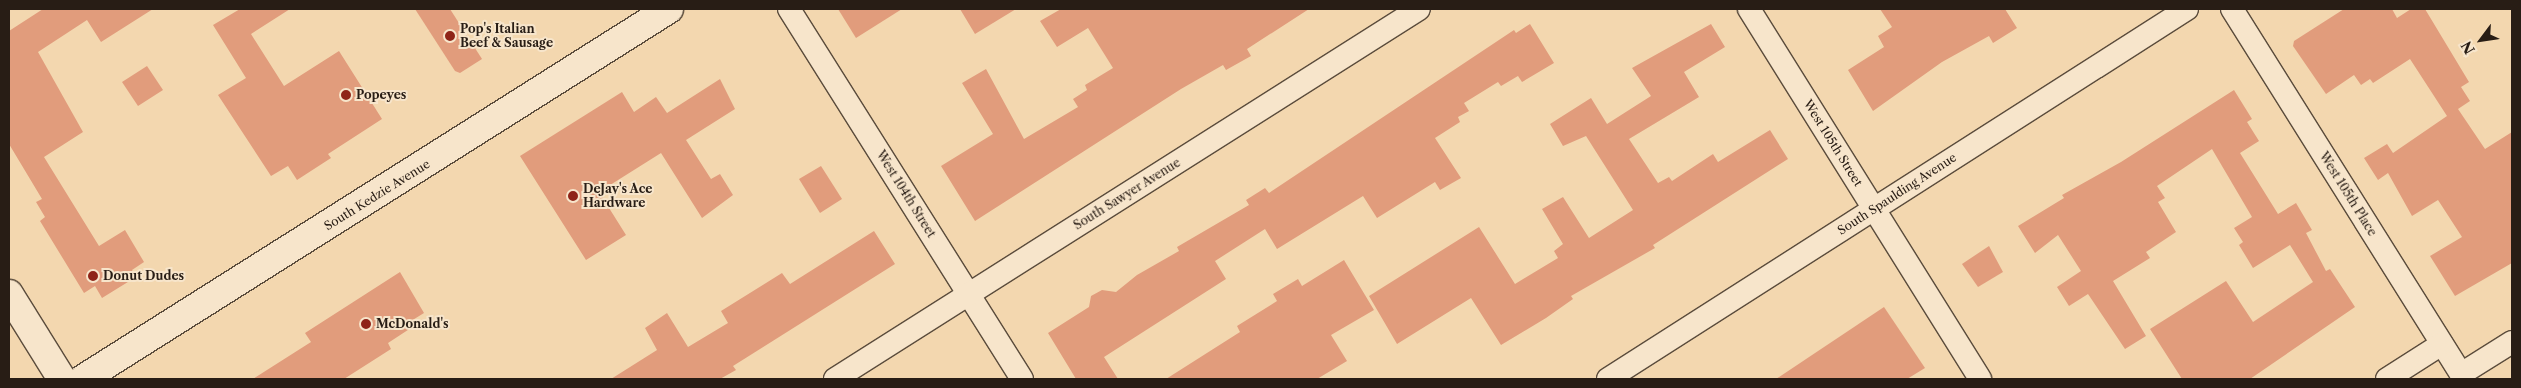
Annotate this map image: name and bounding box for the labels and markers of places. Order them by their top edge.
place label: Pop's Italian Beef & Sausage [460,22,553,50]
marker: Pop's Italian Beef & Sausage [444,30,456,42]
place label: Popeyes [356,88,406,102]
marker: Popeyes [340,89,352,101]
place label: DeJay's Ace Hardware [583,182,653,210]
marker: DeJay's Ace Hardware [567,190,579,202]
place label: Donut Dudes [103,269,184,283]
marker: Donut Dudes [87,270,99,282]
place label: McDonald's [376,317,449,331]
marker: McDonald's [360,318,372,330]

